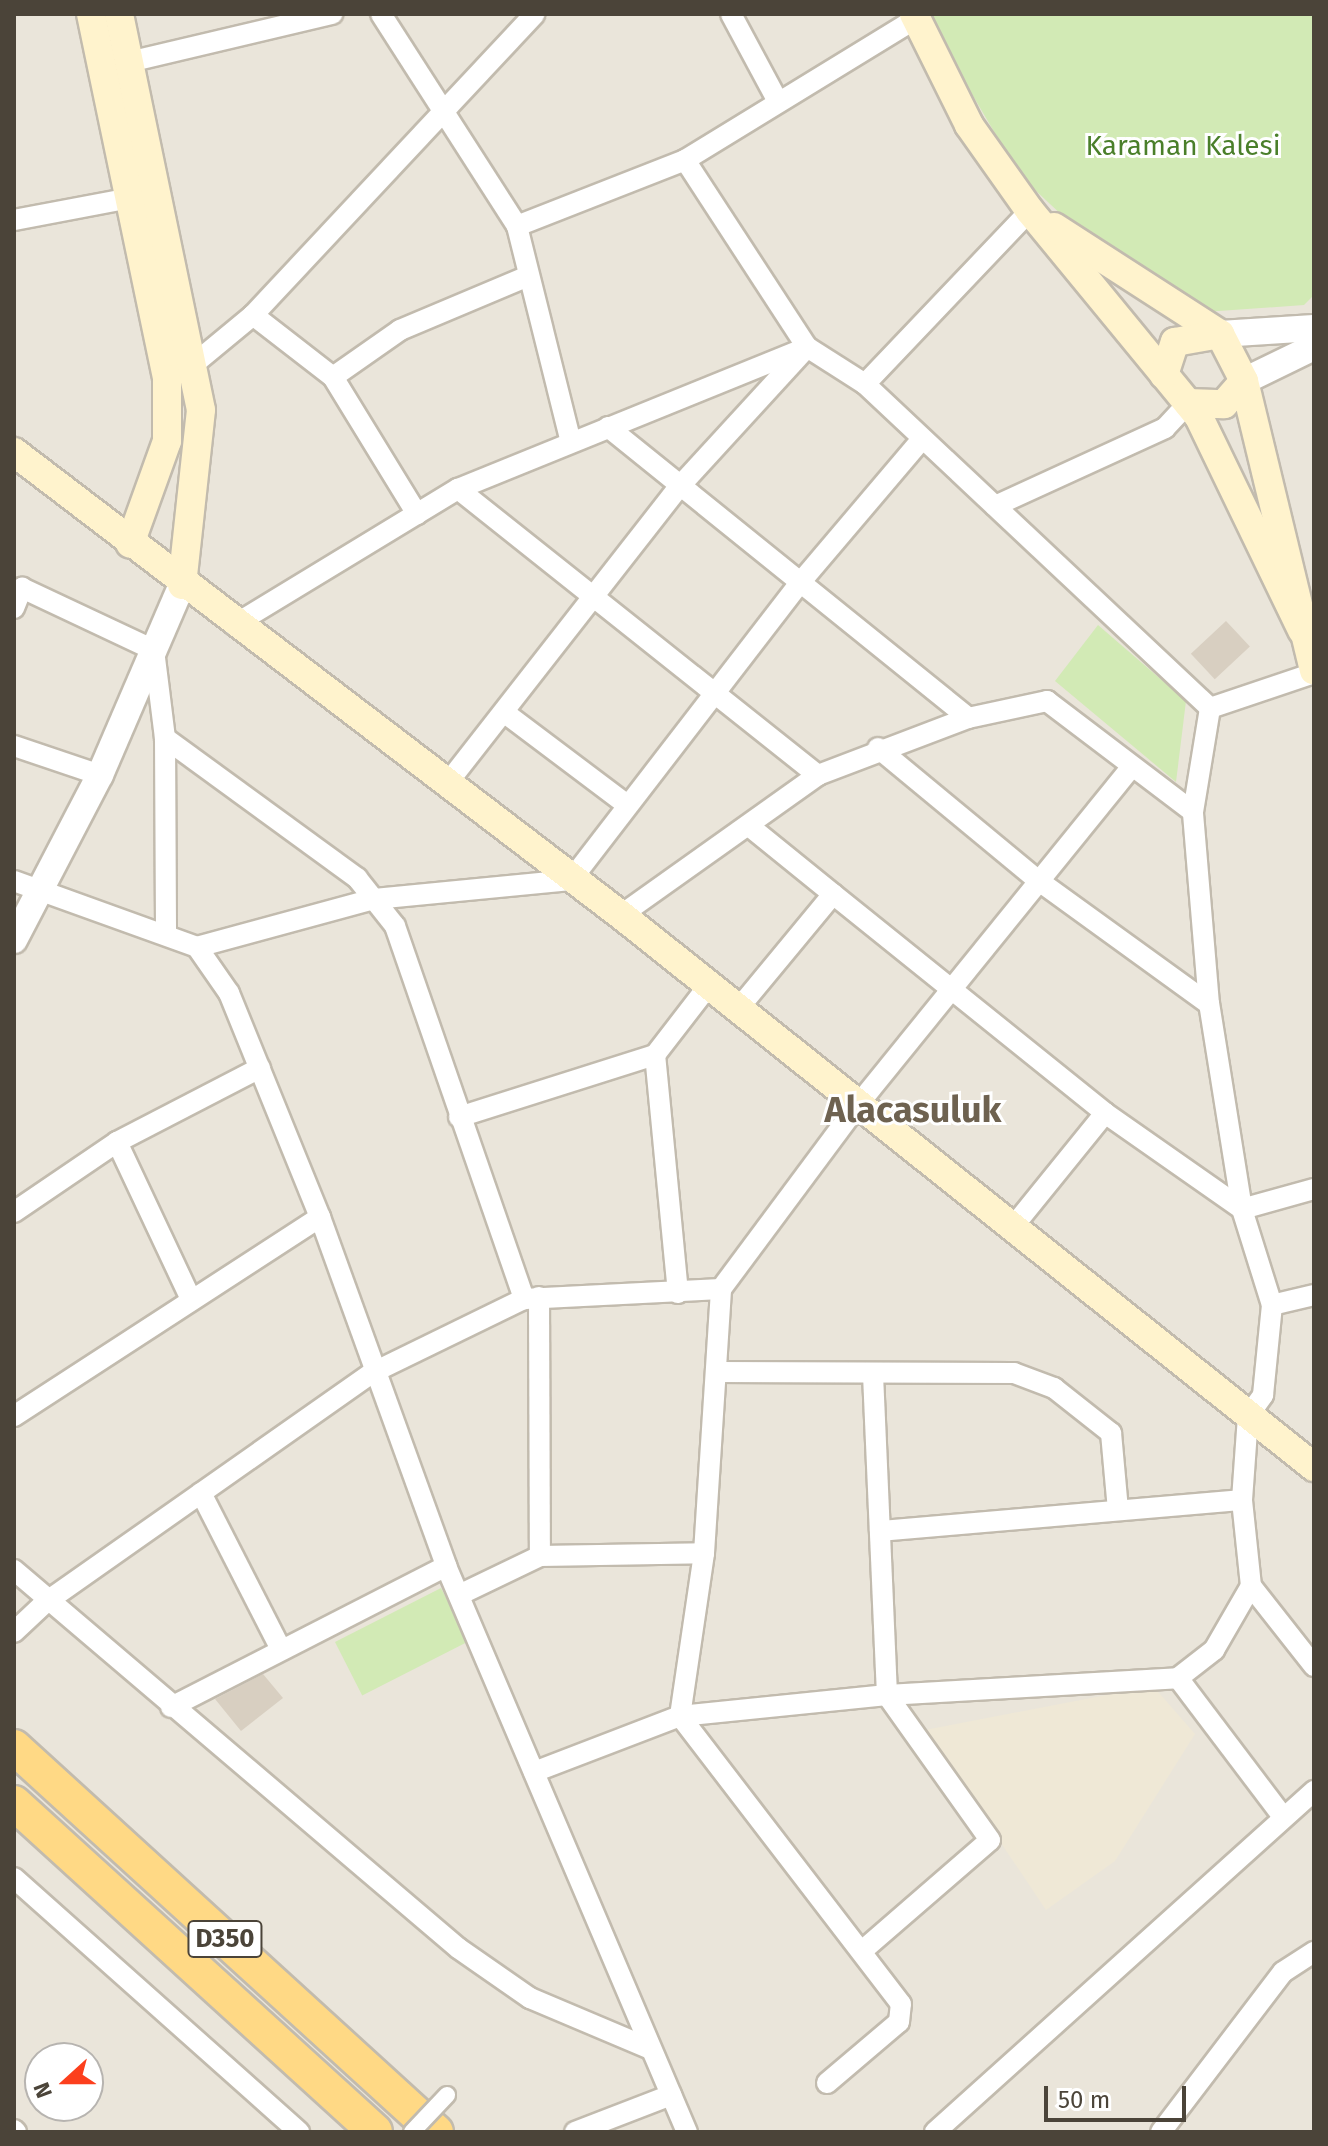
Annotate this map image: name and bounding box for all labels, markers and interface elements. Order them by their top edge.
park label: Karaman Kalesi [1085,129,1281,163]
district label: Alacasuluk [825,1089,1001,1133]
road number: D350 [187,1917,263,1961]
north arrow [24,2042,104,2122]
scale bar [1048,2070,1190,2120]
text: N [28,2078,58,2102]
text: 50 m [1058,2086,1110,2114]

